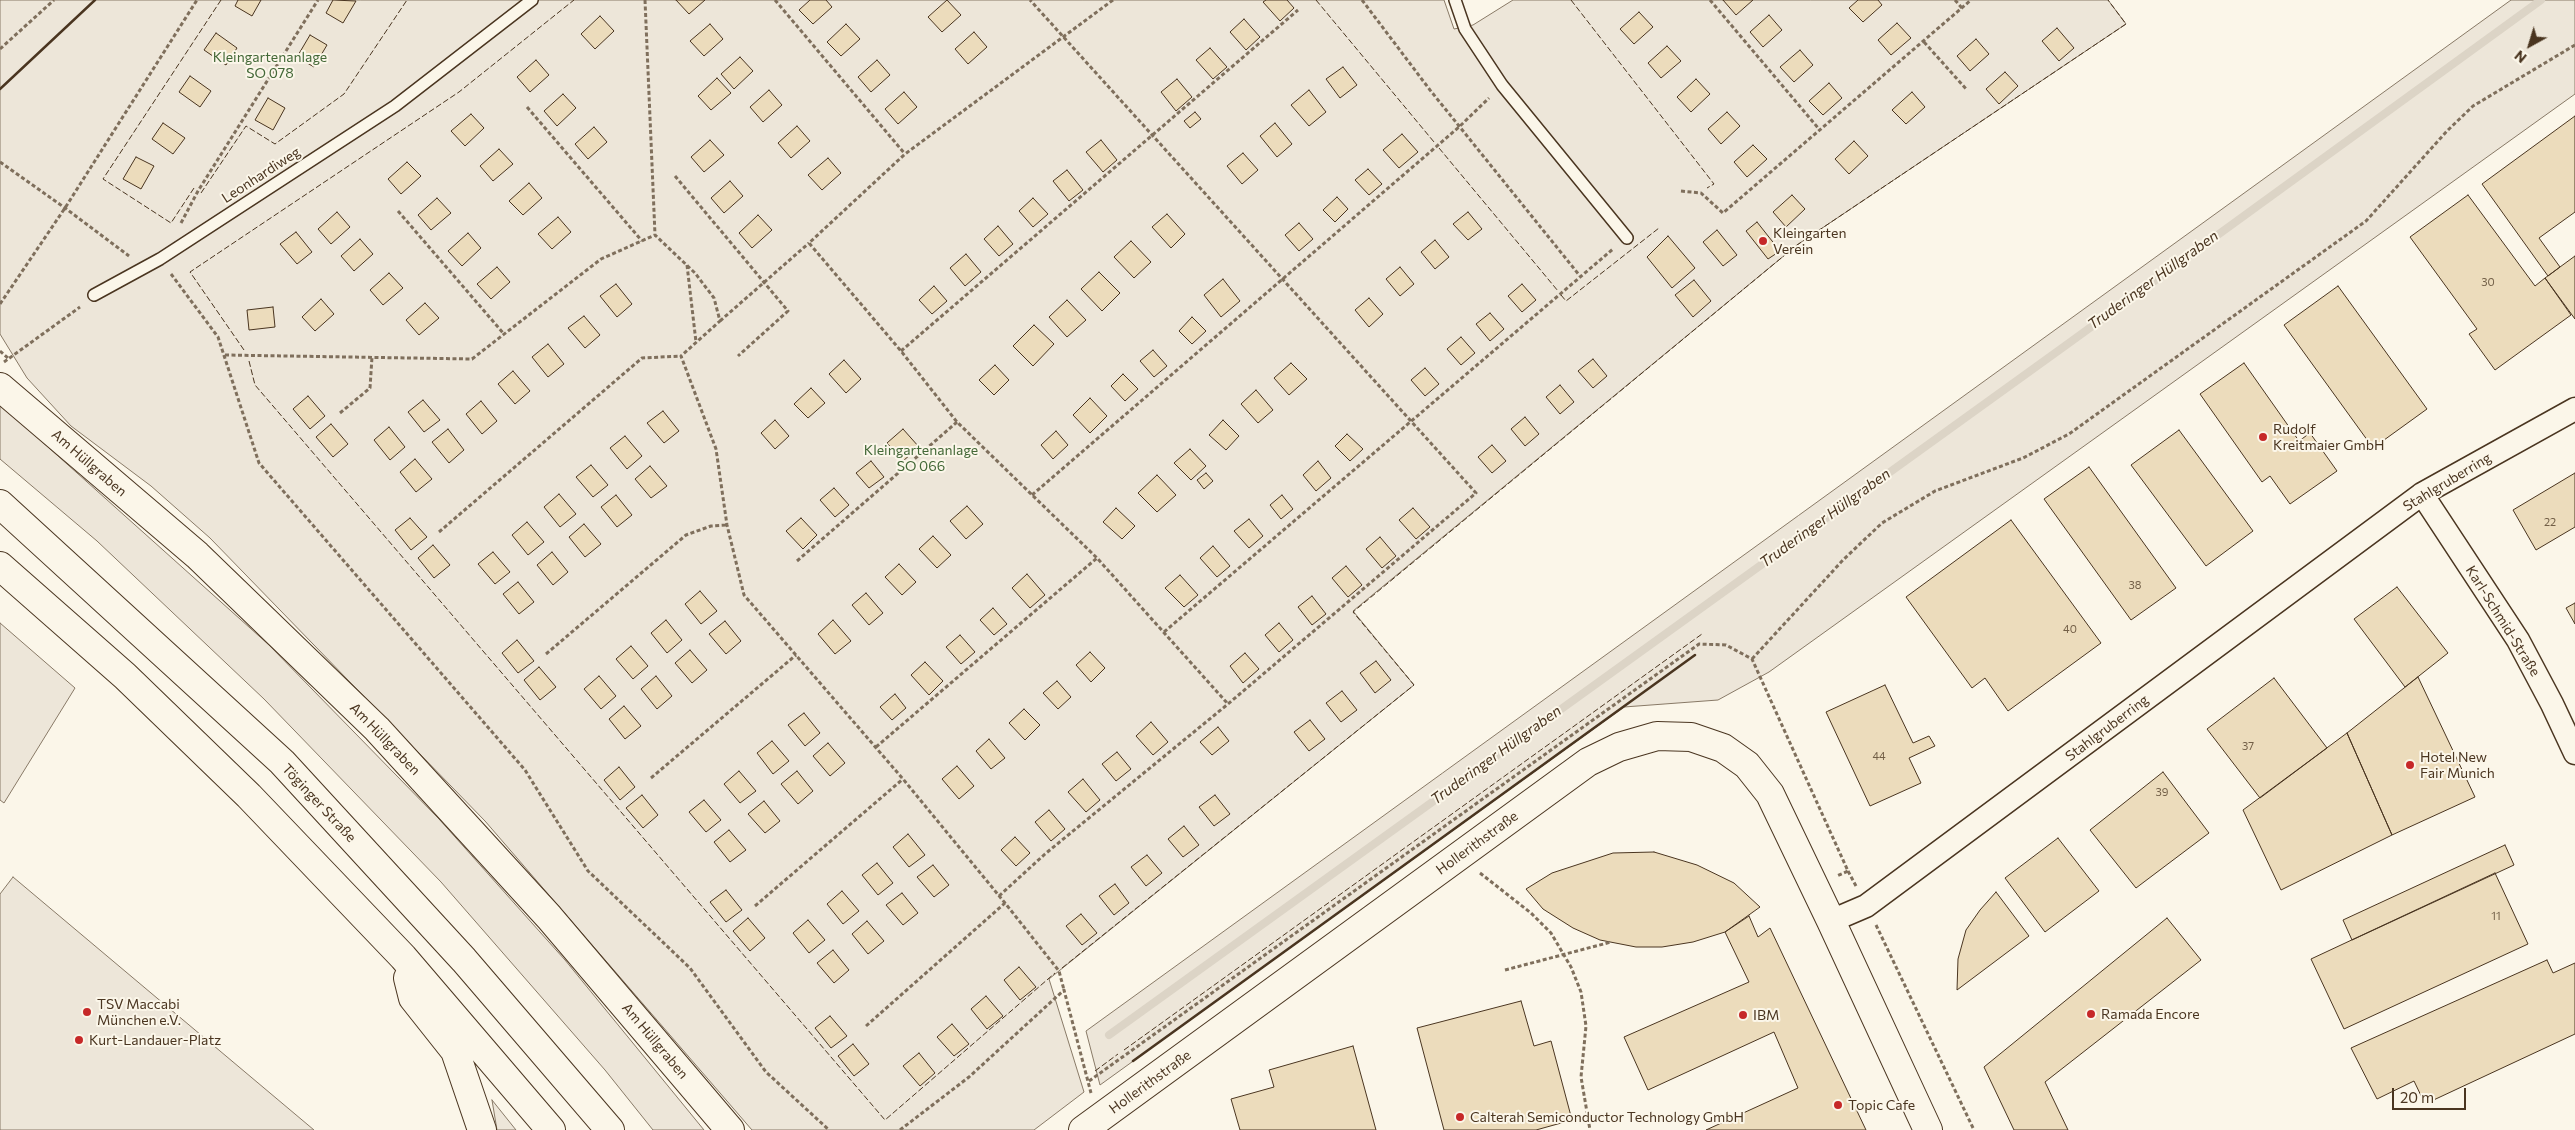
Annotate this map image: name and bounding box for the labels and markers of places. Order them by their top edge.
place label: Kleingarten Verein [1773,225,1846,258]
marker: Kleingarten Verein [1757,235,1769,247]
place label: Rudolf Kreitmaier GmbH [2273,421,2385,454]
marker: Rudolf Kreitmaier GmbH [2257,431,2269,443]
place label: Hotel New Fair Munich [2420,749,2495,782]
marker: Hotel New Fair Munich [2404,759,2416,771]
place label: TSV Maccabi München e.V. [97,996,181,1028]
marker: TSV Maccabi München e.V. [81,1006,93,1018]
place label: Ramada Encore [2101,1006,2200,1022]
place label: IBM [1753,1007,1779,1023]
marker: Ramada Encore [2085,1008,2097,1020]
marker: IBM [1737,1009,1749,1021]
place label: Kurt-Landauer-Platz [89,1032,221,1048]
marker: Kurt-Landauer-Platz [73,1034,85,1046]
place label: Topic Cafe [1848,1097,1915,1113]
marker: Topic Cafe [1832,1099,1844,1111]
place label: Calterah Semiconductor Technology GmbH [1470,1109,1744,1125]
marker: Calterah Semiconductor Technology GmbH [1454,1111,1466,1123]

